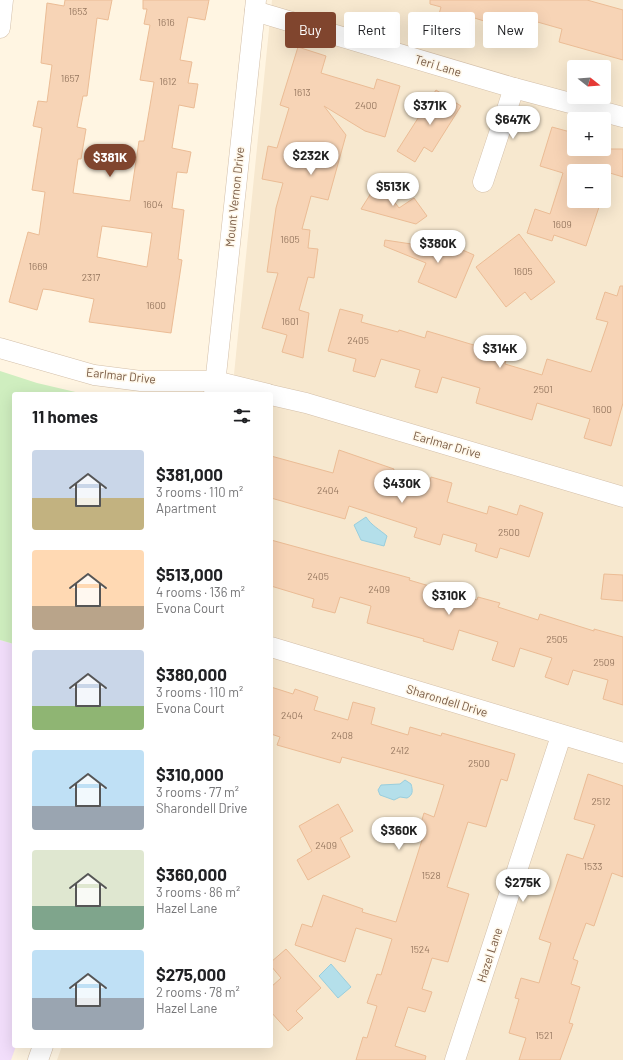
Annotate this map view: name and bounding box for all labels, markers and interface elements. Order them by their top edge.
house number: 1653 [69,5,87,17]
chip: Buy [285,12,336,48]
chip: Rent [344,12,400,48]
chip: Filters [408,12,475,48]
chip: New [483,12,538,48]
house number: 1616 [157,16,175,28]
street label: Teri Lane [413,51,463,79]
north arrow [567,60,611,104]
map controls [567,60,611,208]
house number: 1657 [61,72,80,84]
house number: 1612 [159,75,177,87]
house number: 1613 [293,86,311,98]
pin: $371K [402,92,458,126]
text: $371K [413,97,447,113]
house number: 2400 [355,99,377,111]
pin: $647K [485,106,541,140]
text: $647K [495,111,531,127]
button: + [567,112,611,156]
pin: $232K [283,142,339,176]
pin: $381K [82,144,138,178]
street label: Mount Vernon Drive [222,146,246,248]
text: $232K [293,147,329,163]
text: $381K [93,149,127,165]
button: − [567,164,611,208]
pin: $513K [365,173,421,207]
text: $513K [376,178,410,194]
house number: 1604 [143,198,163,210]
house number: 1609 [552,218,572,230]
pin: $380K [410,230,466,264]
house number: 1605 [280,233,300,245]
text: $380K [419,235,457,251]
house number: 1669 [28,260,48,272]
house number: 1605 [513,265,533,277]
house number: 2317 [82,271,101,283]
house number: 1600 [146,299,166,311]
house number: 1601 [281,315,299,327]
house number: 2405 [347,334,369,346]
pin: $314K [472,335,528,369]
text: $314K [482,340,518,356]
street label: Earlmar Drive [86,364,157,386]
house number: 2501 [533,383,553,395]
house number: 1600 [592,403,612,415]
icon: filters [231,405,253,427]
text: 11 homes [32,406,98,426]
street label: Earlmar Drive [412,428,483,460]
text: $381,000 [156,464,223,484]
icon: home [64,466,112,514]
pin: $430K [374,470,430,504]
text: $430K [383,475,421,491]
text: 3 rooms · 110 m² [156,484,243,500]
house number: 2404 [317,484,339,496]
text: Apartment [156,500,217,516]
house number: 2500 [498,526,520,538]
text: $513,000 [156,564,223,584]
icon: home [64,566,112,614]
house number: 2405 [307,570,329,582]
pin: $310K [421,582,477,616]
house number: 2409 [368,583,390,595]
text: 4 rooms · 136 m² [156,584,245,600]
text: $310K [432,587,466,603]
text: Evona Court [156,600,225,616]
house number: 2505 [546,633,568,645]
house number: 2509 [593,656,615,668]
text: $380,000 [156,664,227,684]
icon: home [64,666,112,714]
street label: Sharondell Drive [405,681,490,719]
text: 3 rooms · 110 m² [156,684,243,700]
text: Evona Court [156,700,225,716]
house number: 2404 [281,709,303,721]
house number: 2408 [331,729,353,741]
house number: 2412 [391,744,409,756]
house number: 2500 [468,757,490,769]
text: $310,000 [156,764,224,784]
icon: home [64,766,112,814]
text: 3 rooms · 77 m² [156,784,239,800]
house number: 2512 [591,795,611,807]
text: Sharondell Drive [156,800,247,816]
pin: $360K [371,817,427,851]
text: $360K [381,822,418,838]
house number: 2409 [315,839,337,851]
house number: 1533 [584,860,602,872]
text: $360,000 [156,864,227,884]
icon: home [64,866,112,914]
house number: 1528 [421,869,441,881]
pin: $275K [495,869,551,903]
text: $275K [505,874,541,890]
text: 3 rooms · 86 m² [156,884,240,900]
text: Hazel Lane [156,900,217,916]
street label: Hazel Lane [474,926,504,984]
house number: 1524 [410,943,430,955]
text: $275,000 [156,964,226,984]
icon: home [64,966,112,1014]
text: 2 rooms · 78 m² [156,984,240,1000]
text: Hazel Lane [156,1000,217,1016]
house number: 1521 [535,1029,553,1041]

